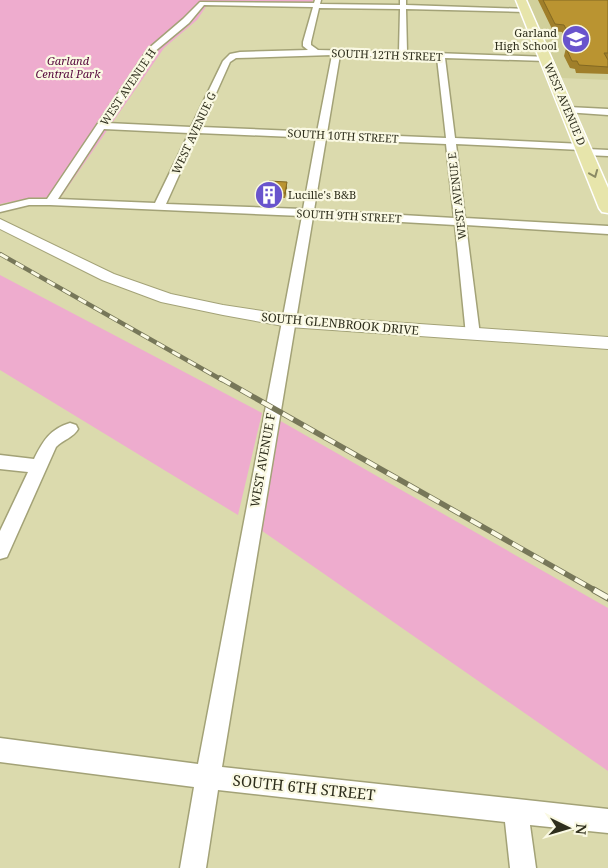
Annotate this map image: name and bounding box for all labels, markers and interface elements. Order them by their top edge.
school or university icon: Garland High School [561,24,591,54]
place label: Garland High School [495,25,558,53]
street label: WEST AVENUE H [96,45,159,128]
street label: SOUTH 12TH STREET [331,45,443,64]
park label: Garland Central Park [35,53,101,81]
street label: WEST AVENUE D [541,60,590,148]
street label: WEST AVENUE G [168,89,219,176]
street label: SOUTH 10TH STREET [287,125,399,146]
street label: WEST AVENUE E [444,151,469,241]
one-way arrow [588,169,599,178]
building icon: Lucille's B&B [254,180,284,210]
place label: Lucille's B&B [288,187,356,202]
street label: SOUTH 9TH STREET [296,205,402,226]
street label: SOUTH GLENBROOK DRIVE [261,308,420,339]
street label: WEST AVENUE F [246,411,279,508]
street label: SOUTH 6TH STREET [232,770,376,804]
north arrow [543,803,593,853]
text: N [572,823,591,836]

